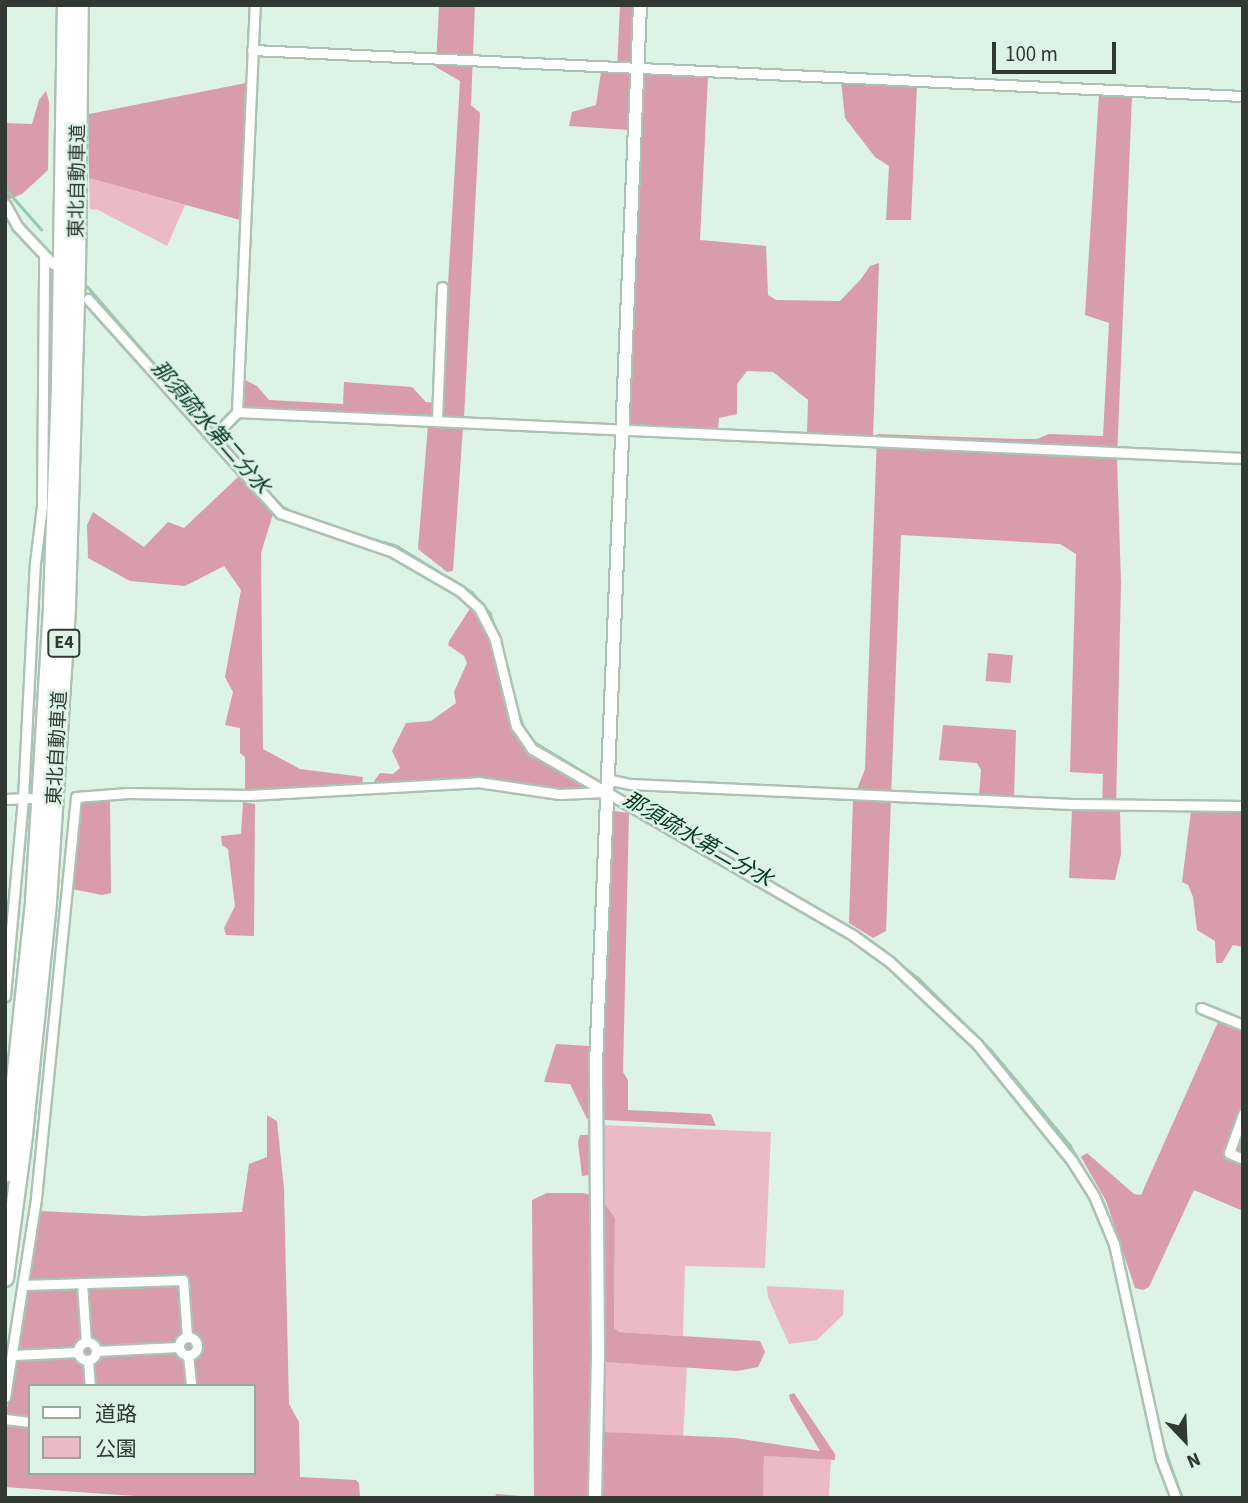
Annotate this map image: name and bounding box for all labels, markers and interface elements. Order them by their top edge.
scale bar [996,28,1120,72]
text: 100 m [1005,39,1058,69]
street label: 東北自動車道 [66,124,90,238]
water label: 那須疏水第二分水 [146,355,276,499]
road number: E4 [46,628,82,658]
street label: 東北自動車道 [44,690,72,806]
water label: 那須疏水第二分水 [619,786,777,892]
legend [28,1384,256,1475]
text: 道路 [95,1399,137,1429]
north arrow [1150,1405,1220,1475]
text: 公園 [95,1434,137,1464]
text: N [1182,1445,1205,1475]

